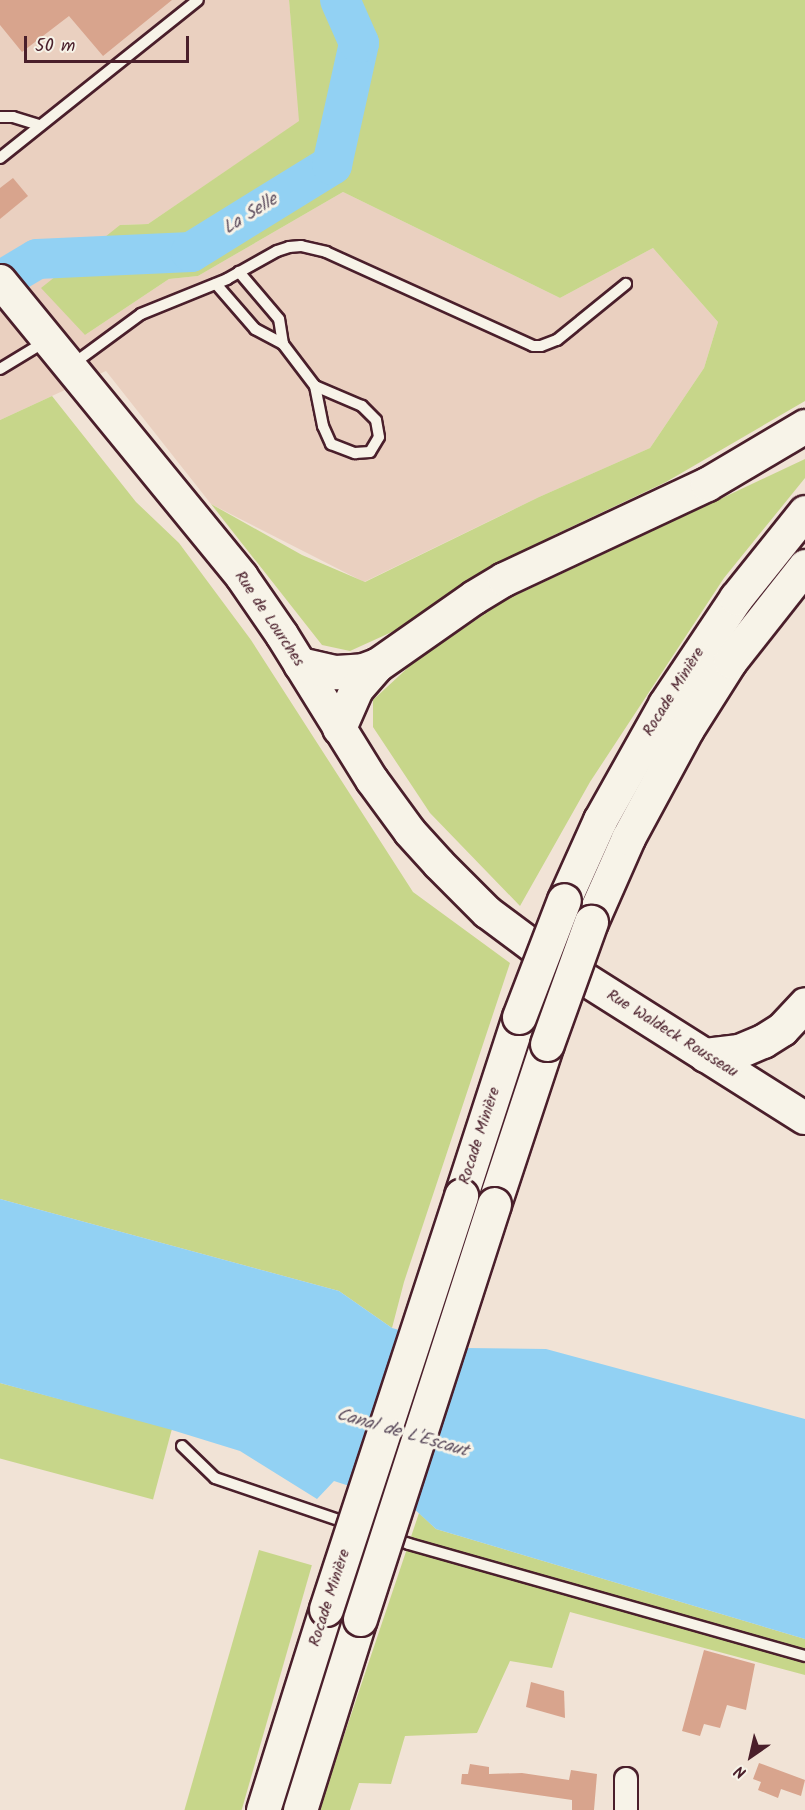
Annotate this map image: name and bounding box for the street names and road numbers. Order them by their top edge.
street label: Rue de Lourches [230,568,308,670]
street label: Rocade Minière [639,644,709,740]
street label: Rue Waldeck Rousseau [603,986,741,1082]
street label: Rocade Minière [455,1085,505,1187]
street label: Rocade Minière [305,1547,355,1649]

